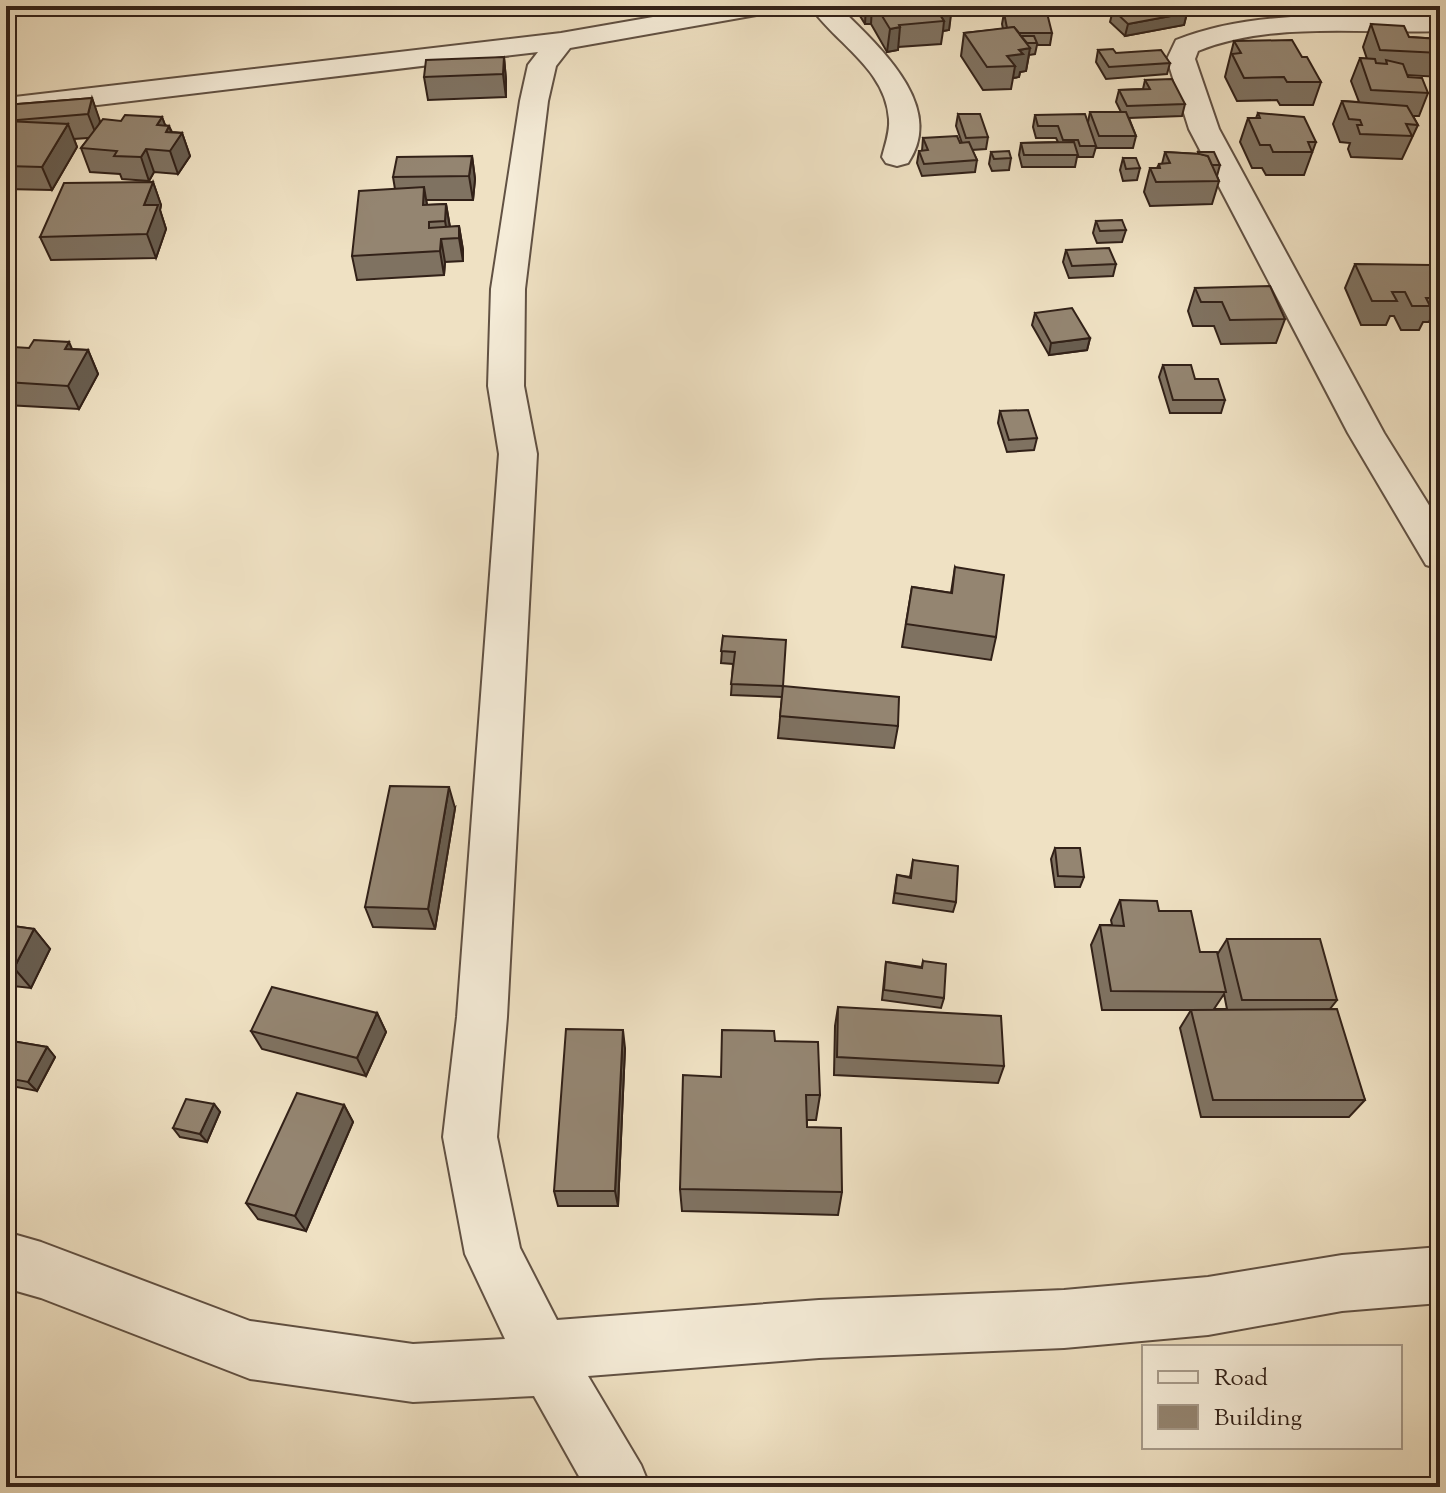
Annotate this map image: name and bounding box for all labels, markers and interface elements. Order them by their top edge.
legend [1142,1345,1402,1449]
text: Road [1214,1362,1268,1396]
text: Building [1214,1402,1303,1436]

